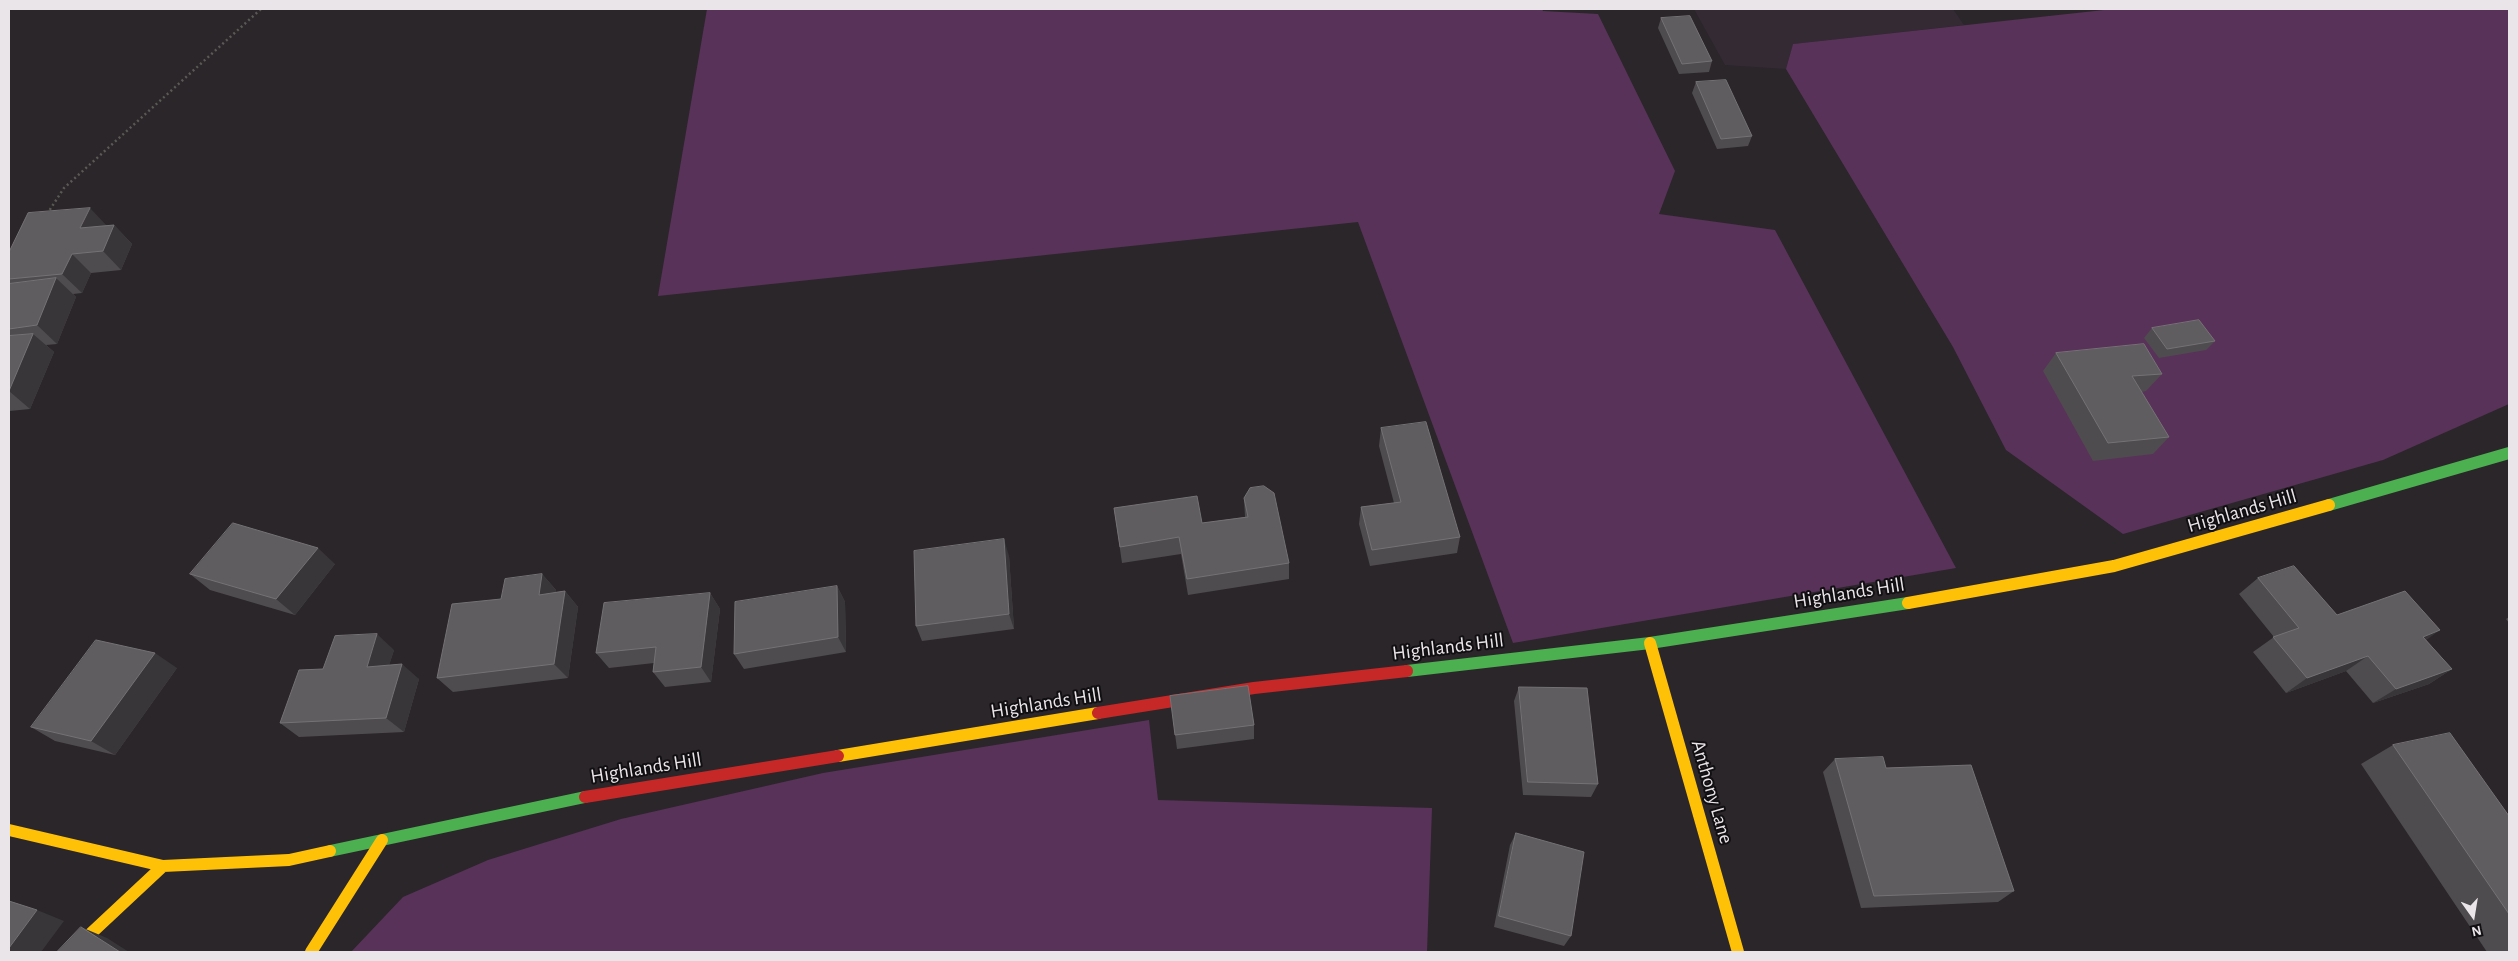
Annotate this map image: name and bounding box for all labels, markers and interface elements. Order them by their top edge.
street label: Highlands Hill [2185,484,2299,538]
street label: Highlands Hill [1792,572,1906,614]
street label: Highlands Hill [1391,628,1505,666]
street label: Highlands Hill [989,682,1103,724]
street label: Anthony Lane [1686,737,1738,847]
street label: Highlands Hill [589,747,703,789]
north arrow [2448,891,2498,941]
text: N [2470,923,2483,939]

